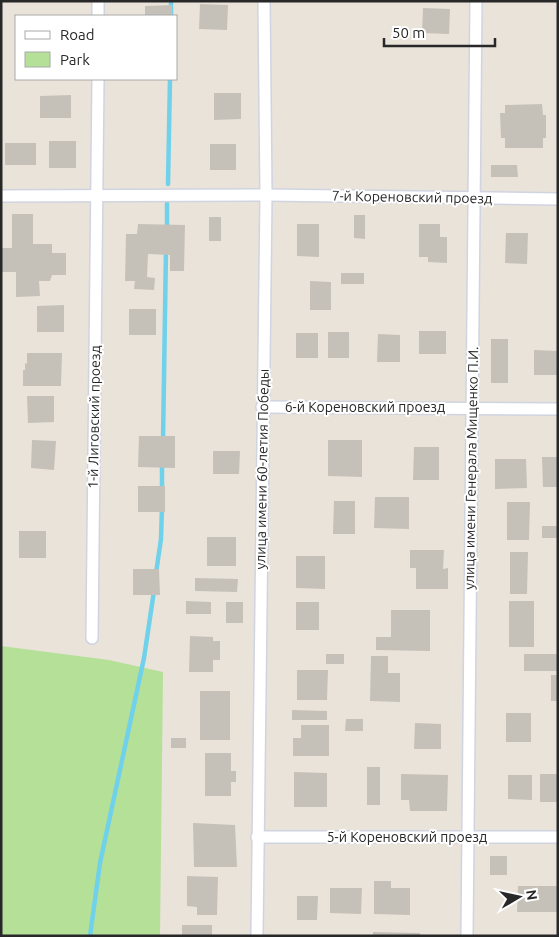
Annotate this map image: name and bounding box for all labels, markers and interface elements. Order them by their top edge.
legend [15,15,178,80]
scale bar [384,15,495,47]
text: 50 m [392,24,425,41]
text: Road [60,26,95,43]
text: Park [60,51,90,68]
street label: 7-й Кореновский проезд [332,188,492,206]
street label: 1-й Лиговский проезд [85,345,103,489]
street label: улица имени Генерала Мищенко П.И. [461,346,481,590]
street label: улица имени 60-летия Победы [252,368,272,570]
street label: 6-й Кореновский проезд [285,399,445,415]
street label: 5-й Кореновский проезд [327,829,487,845]
north arrow [494,872,544,922]
text: N [523,889,541,901]

